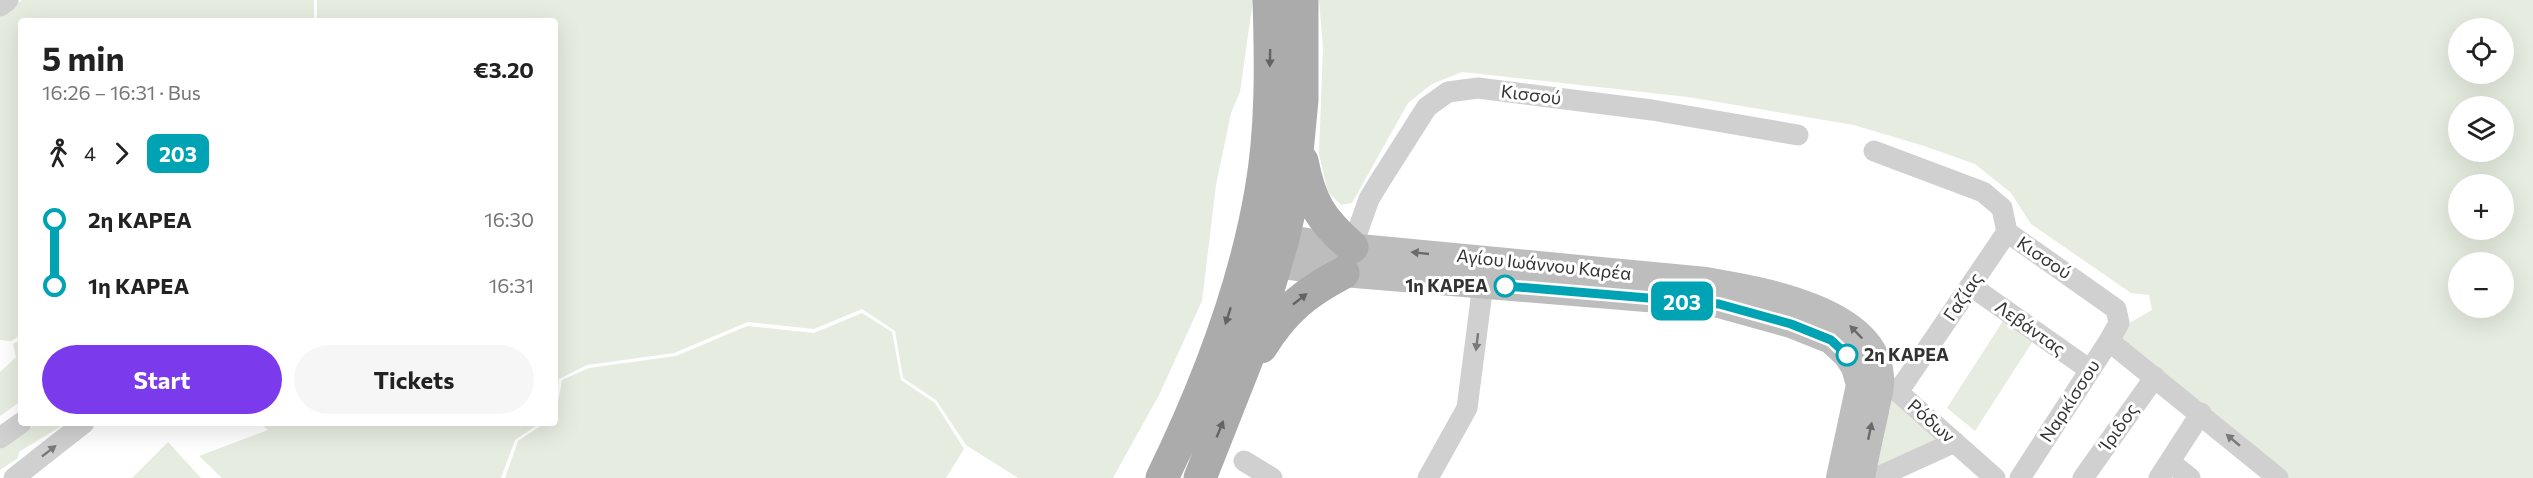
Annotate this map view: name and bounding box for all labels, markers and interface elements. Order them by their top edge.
map controls [2448,18,2514,318]
button: locate [2448,18,2514,84]
text: 5 min [42,37,125,78]
one-way arrow [1265,49,1274,68]
text: €3.20 [473,56,534,83]
street label: Κισσού [1500,79,1563,109]
text: 16:26 – 16:31 · Bus [42,80,201,104]
button: layers [2448,96,2514,162]
icon: walk [42,137,75,170]
icon: forward [105,137,138,170]
text: 4 [84,141,96,165]
text: 203 [159,141,197,166]
button: + [2448,174,2514,240]
text: 2η ΚΑΡΕΑ [88,206,192,233]
text: 16:30 [484,207,534,231]
street label: Κισσού [2013,231,2076,283]
street label: Αγίου Ιωάννου Καρέα [1456,244,1633,284]
one-way arrow [1411,248,1430,258]
button: − [2448,252,2514,318]
street label: Γαζίας [1938,268,1986,325]
text: 1η ΚΑΡΕΑ [88,272,189,299]
text: 16:31 [489,273,534,297]
place label: 1η ΚΑΡΕΑ [1405,274,1488,296]
marker: 1η ΚΑΡΕΑ [1494,275,1516,297]
line badge: 203 [1648,282,1716,320]
text: 203 [1663,289,1701,314]
one-way arrow [1292,293,1308,306]
street label: Λεβάντας [1991,295,2070,359]
one-way arrow [1223,307,1232,325]
one-way arrow [1849,326,1863,340]
one-way arrow [1472,333,1482,352]
place label: 2η ΚΑΡΕΑ [1864,343,1949,365]
marker: 2η ΚΑΡΕΑ [1836,344,1858,366]
button: Start [42,345,282,414]
button: Tickets [294,345,534,414]
street label: Ναρκίσσου [2034,355,2104,446]
street label: Ρόδων [1904,394,1960,447]
street label: Ίριδος [2093,399,2142,456]
one-way arrow [1215,419,1225,437]
one-way arrow [1866,421,1876,440]
one-way arrow [2225,434,2241,447]
one-way arrow [41,445,56,457]

